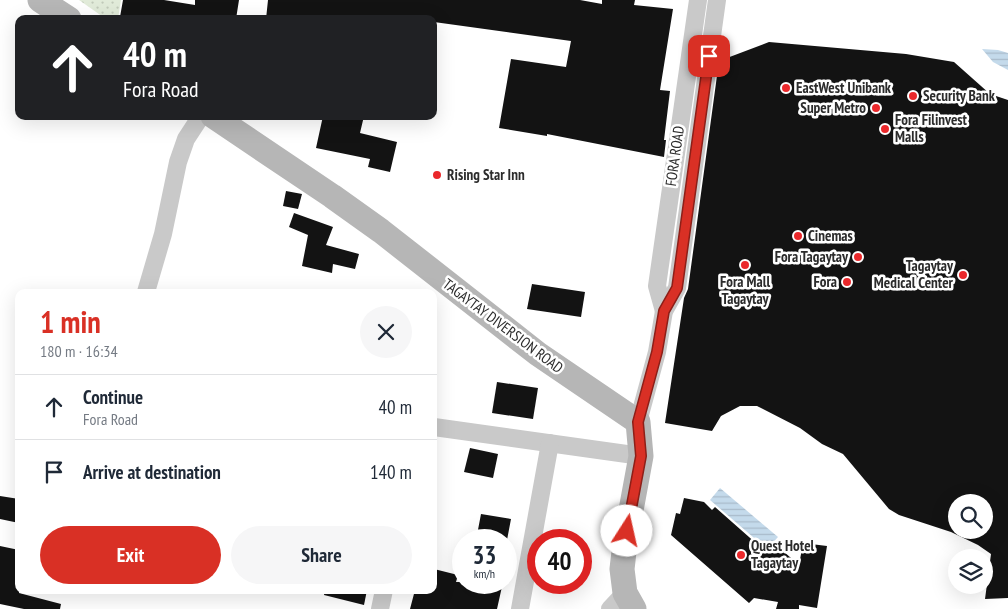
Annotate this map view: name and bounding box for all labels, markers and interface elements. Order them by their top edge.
text: 40 m [123,31,187,77]
icon: ahead [40,35,105,100]
pin [688,35,730,77]
icon: arrive [695,42,723,70]
text: Fora Road [123,75,199,103]
place label: EastWest Unibank [796,78,892,97]
marker: EastWest Unibank [780,82,792,94]
place label: Security Bank [923,86,996,105]
marker: Security Bank [907,90,919,102]
place label: Super Metro [800,98,866,117]
marker: Super Metro [870,102,882,114]
place label: Fora Filinvest Malls [895,110,968,146]
marker: Fora Filinvest Malls [879,123,891,135]
street label: FORA ROAD [661,124,688,187]
place label: Rising Star Inn [447,165,525,184]
marker: Rising Star Inn [431,169,443,181]
place label: Cinemas [808,226,853,245]
marker: Cinemas [792,230,804,242]
place label: Fora Tagaytay [775,247,849,266]
marker: Fora Tagaytay [852,251,864,263]
place label: Tagaytay Medical Center [874,256,954,292]
marker: Fora Mall Tagaytay [739,259,751,271]
marker: Tagaytay Medical Center [957,269,969,281]
place label: Fora Mall Tagaytay [720,272,770,308]
place label: Fora [813,272,837,291]
street label: TAGAYTAY DIVERSION ROAD [439,274,567,377]
marker: Fora [841,276,853,288]
text: 1 min [40,302,101,341]
button: close [360,306,412,358]
text: 180 m · 16:34 [40,341,118,361]
text: Continue [83,385,143,409]
icon: ahead [40,393,68,421]
text: 40 m [379,395,412,419]
text: Fora Road [83,409,138,429]
icon: arrive [40,458,68,486]
text: Arrive at destination [83,460,221,484]
text: 140 m [370,460,412,484]
map controls [948,494,993,594]
button: search [948,494,993,539]
position arrow [600,504,652,556]
button: Exit [40,526,221,584]
button: Share [231,526,412,584]
speed limit sign: 40 [527,529,592,594]
place label: Quest Hotel Tagaytay [751,536,815,572]
text: 33 [473,539,496,571]
marker: Quest Hotel Tagaytay [735,549,747,561]
button: layers [948,549,993,594]
text: km/h [474,566,495,581]

